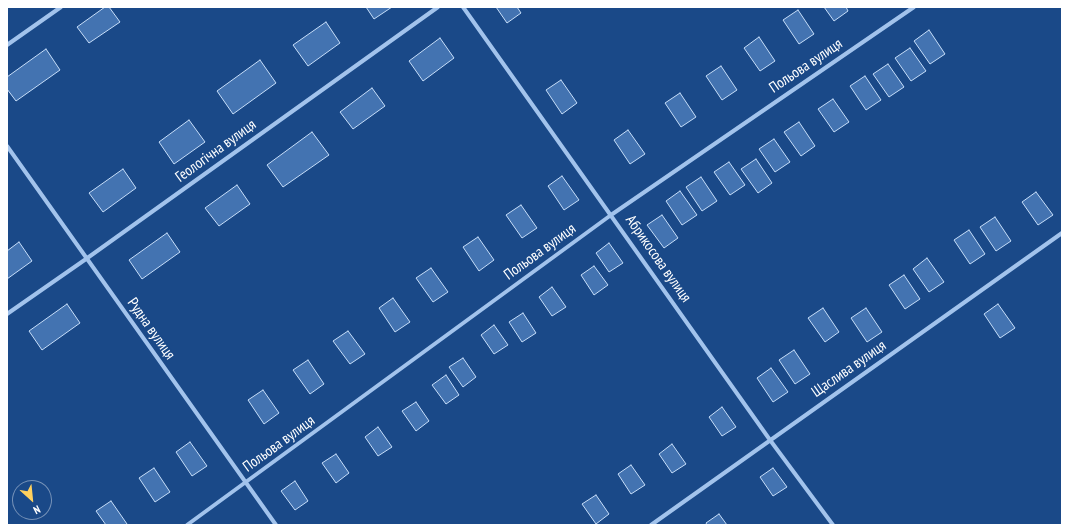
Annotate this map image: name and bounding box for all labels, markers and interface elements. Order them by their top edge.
street label: Польова вулиця [766,35,846,97]
street label: Геологічна вулиця [172,116,260,186]
street label: Абрикосова вулиця [621,212,695,306]
street label: Польова вулиця [501,220,579,284]
street label: Рудна вулиця [123,295,179,363]
street label: Щаслива вулиця [808,337,890,401]
street label: Польова вулиця [240,412,318,476]
north arrow [12,480,52,520]
text: N [31,502,43,517]

